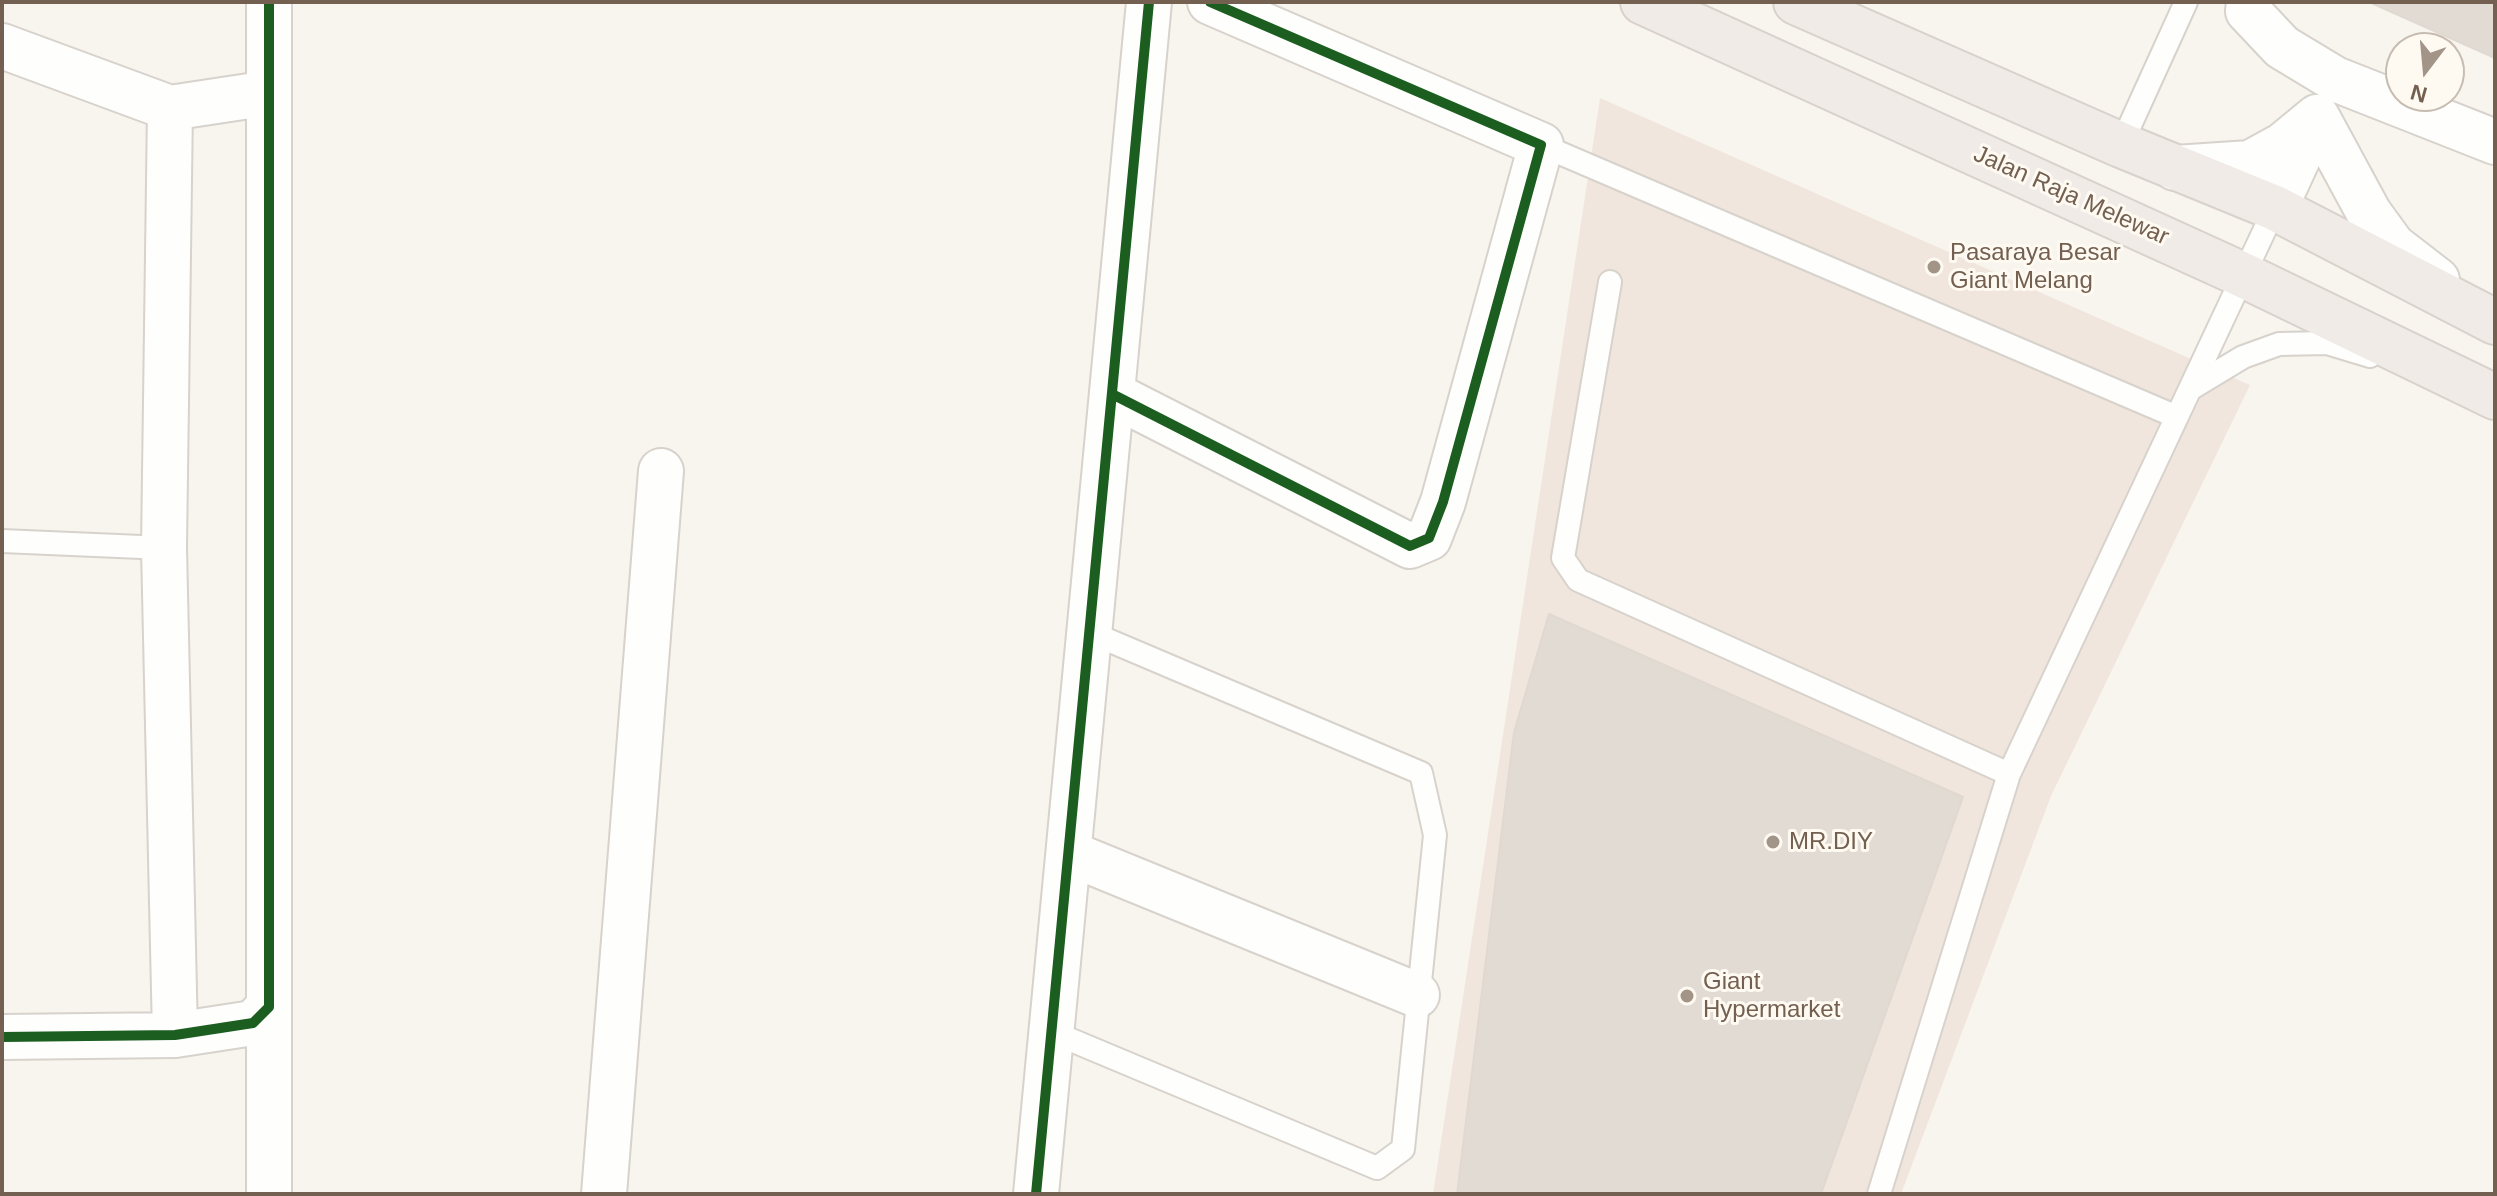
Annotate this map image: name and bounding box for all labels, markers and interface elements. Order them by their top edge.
north arrow [2385,32,2465,112]
text: N [2408,79,2430,108]
street label: Jalan Raja Melewar [1969,140,2173,252]
place label: Pasaraya Besar Giant Melang [1950,239,2121,295]
marker: Pasaraya Besar Giant Melang [1925,258,1943,276]
place label: MR.DIY [1789,828,1873,856]
marker: MR.DIY [1764,833,1782,851]
place label: Giant Hypermarket [1703,968,1840,1024]
marker: Giant Hypermarket [1678,987,1696,1005]

